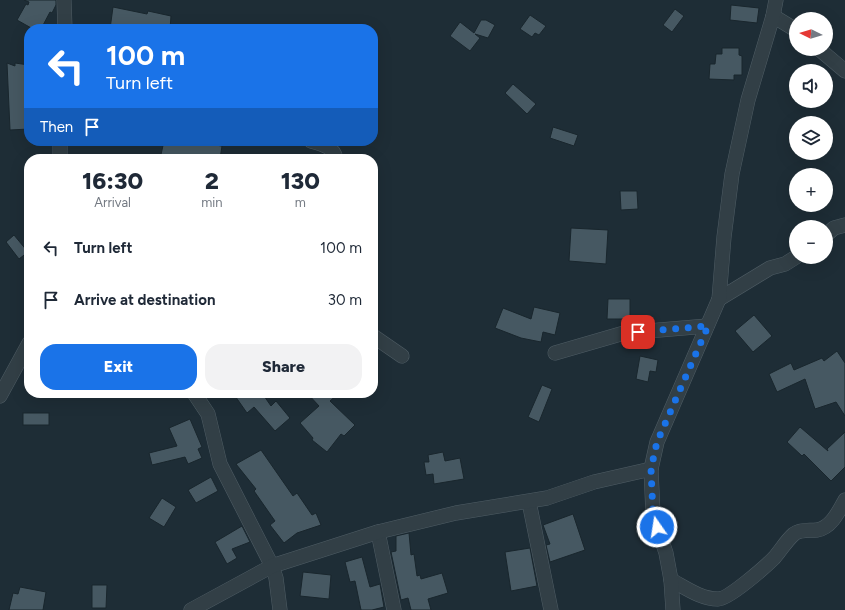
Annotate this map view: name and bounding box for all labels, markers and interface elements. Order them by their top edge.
north arrow [789,12,833,56]
map controls [789,12,833,264]
text: 100 m [106,38,185,72]
icon: left [40,40,92,92]
button: sound [789,64,833,108]
text: Turn left [106,72,173,94]
icon: arrive [81,116,103,138]
button: layers [789,116,833,160]
text: Then [40,118,73,136]
text: 16:30 [82,166,143,195]
text: 2 [205,166,219,195]
text: 130 [281,166,320,195]
button: + [789,168,833,212]
text: Arrival [94,195,131,210]
text: min [201,195,223,210]
text: m [295,195,306,210]
button: − [789,220,833,264]
icon: left [40,237,62,259]
text: Turn left [74,239,132,257]
text: 100 m [320,239,362,257]
icon: arrive [40,289,62,311]
text: Arrive at destination [74,291,215,309]
text: 30 m [328,291,362,309]
pin [621,315,655,349]
icon: arrive [627,321,649,343]
button: Exit [40,344,197,390]
button: Share [205,344,362,390]
position arrow [636,506,678,548]

